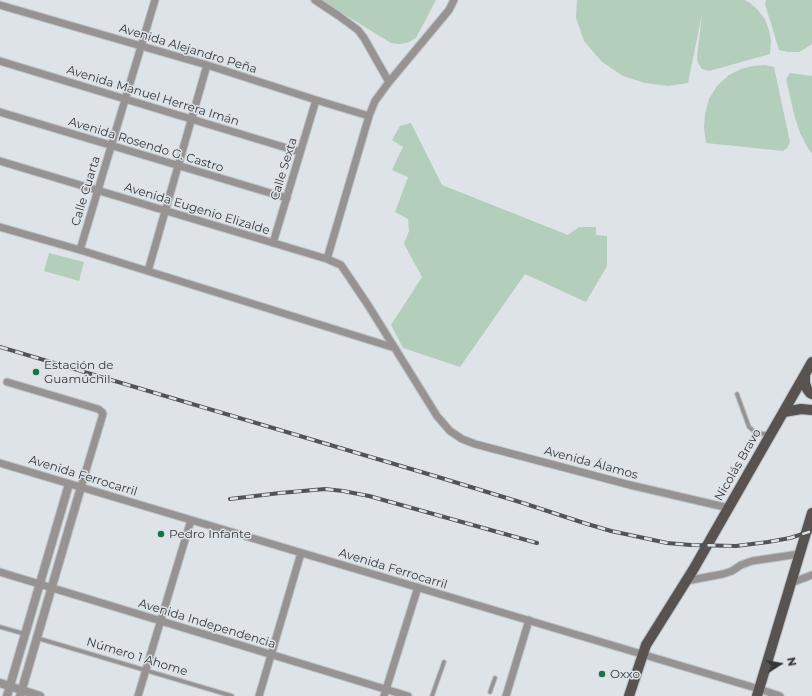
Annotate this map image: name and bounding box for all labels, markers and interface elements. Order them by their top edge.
street label: Avenida Alejandro Peña [117,21,259,77]
street label: Avenida Manuel Herrera Imán [65,63,241,129]
street label: Avenida Rosendo G. Castro [67,115,225,175]
street label: Calle Sexta [268,136,300,202]
street label: Calle Cuarta [69,154,103,228]
street label: Avenida Eugenio Elizalde [123,180,271,238]
place label: Estación de Guamúchil [44,358,114,386]
marker: Estación de Guamúchil [31,367,41,377]
street label: Nicolás Bravo [712,426,764,504]
street label: Avenida Álamos [542,444,640,482]
street label: Avenida Ferrocarril [27,453,139,499]
place label: Pedro Infante [169,527,251,541]
marker: Pedro Infante [156,529,166,539]
street label: Avenida Ferrocarril [337,546,449,592]
street label: Avenida Independencia [137,596,277,652]
street label: Número 1 Ahome [85,635,189,679]
north arrow [760,644,800,684]
text: N [784,656,799,667]
place label: Oxxo [610,667,640,681]
marker: Oxxo [597,669,607,679]

